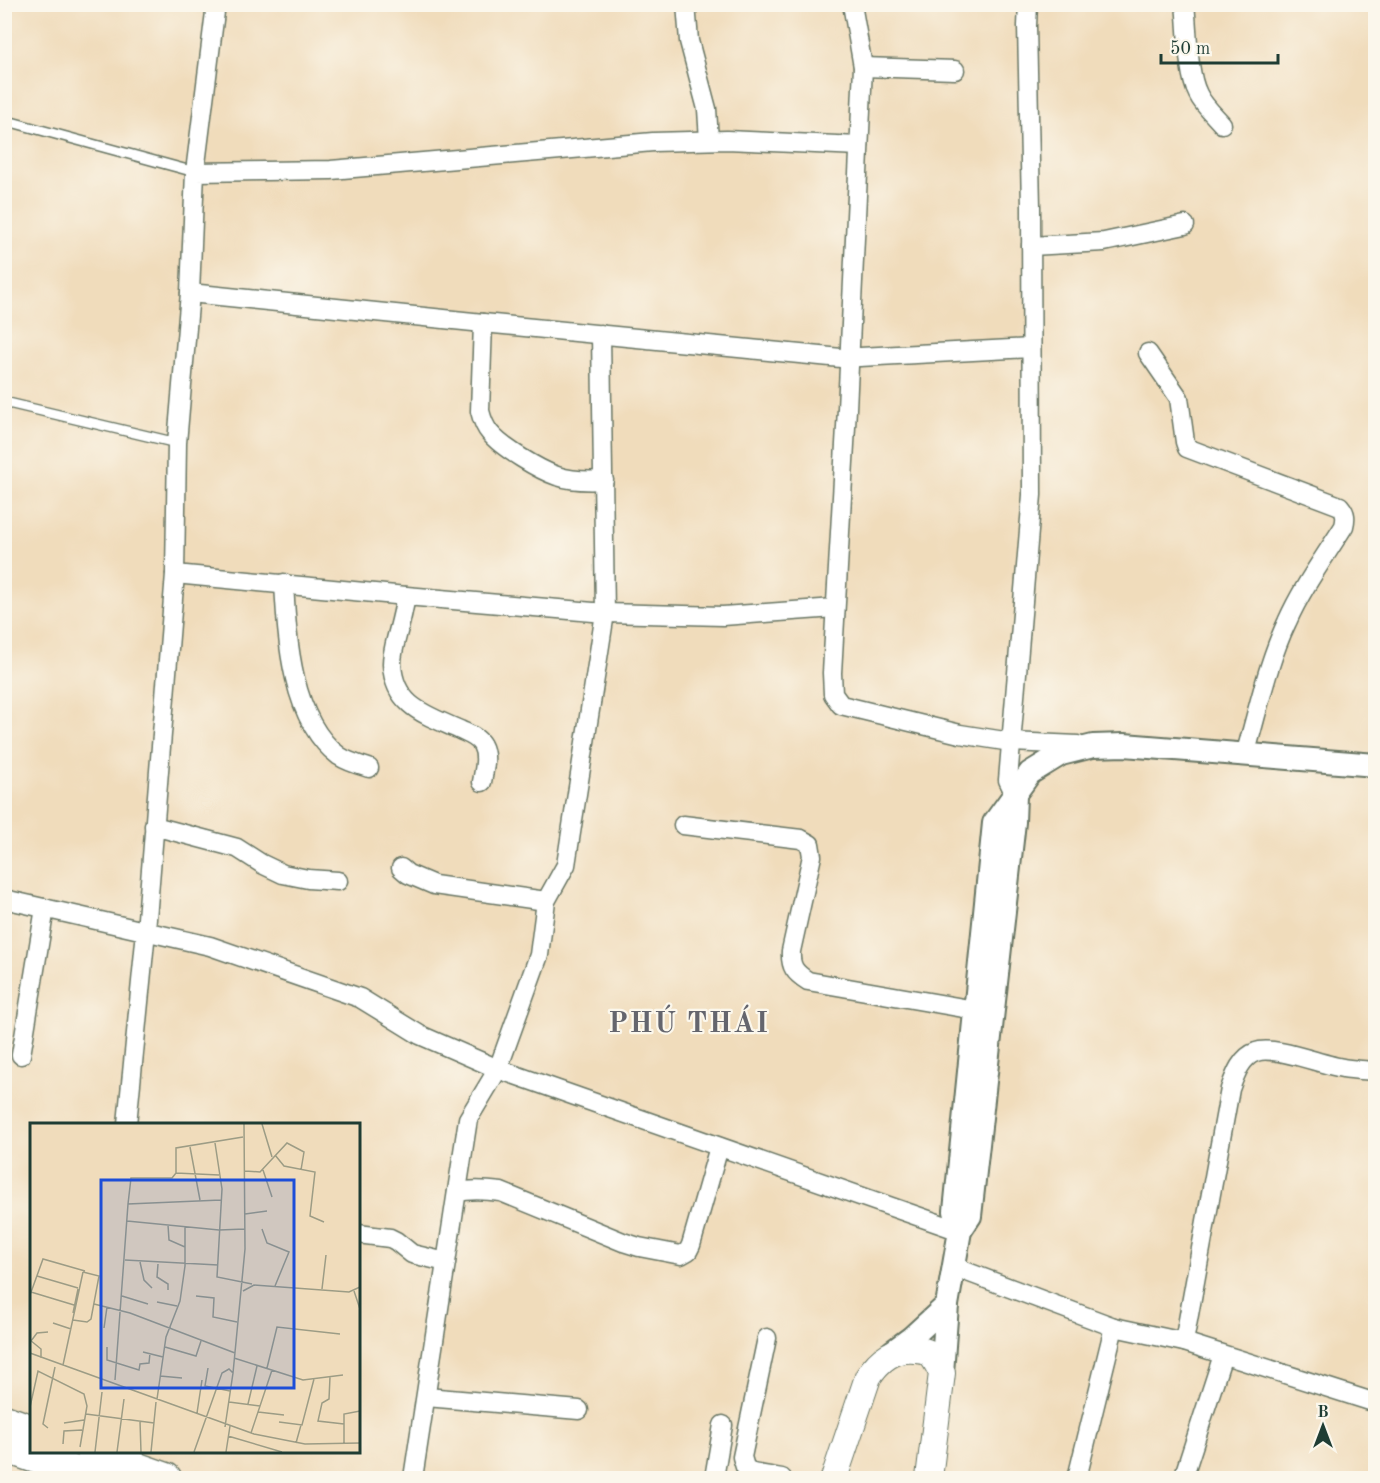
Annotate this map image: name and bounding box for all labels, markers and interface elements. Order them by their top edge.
scale bar [1161,27,1278,65]
text: 50 m [1170,40,1210,58]
district label: PHÚ THÁI [608,1004,770,1039]
inset map [30,1123,360,1453]
north arrow [1293,1396,1353,1456]
text: B [1317,1405,1329,1421]

